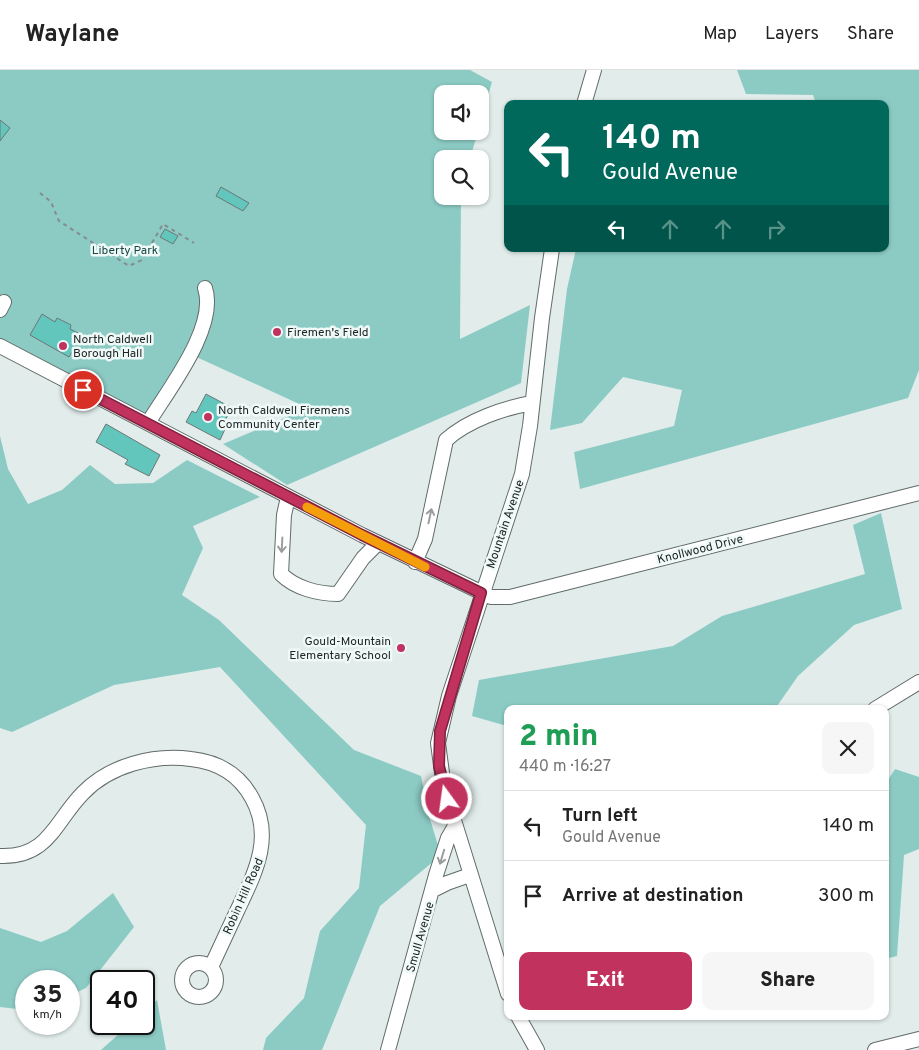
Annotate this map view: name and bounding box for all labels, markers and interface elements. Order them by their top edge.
text: Waylane [25,20,119,50]
text: Map [703,23,737,46]
text: Layers [765,23,819,46]
text: Share [847,23,894,46]
map controls [434,85,489,205]
button: sound [434,85,489,140]
text: 140 m [602,117,701,161]
icon: left [519,120,584,185]
button: search [434,150,489,205]
text: Gould Avenue [602,160,738,187]
icon: left [603,215,631,243]
icon: ahead [656,215,684,243]
icon: ahead [709,215,737,243]
icon: right [762,215,790,243]
park label: Liberty Park [92,243,158,259]
place label: Firemen's Field [287,325,369,341]
marker: Firemen's Field [271,326,283,338]
place label: North Caldwell Borough Hall [73,332,152,362]
marker: North Caldwell Borough Hall [57,340,69,352]
pin [62,369,104,411]
icon: arrive [69,376,97,404]
place label: North Caldwell Firemens Community Center [218,403,350,433]
marker: North Caldwell Firemens Community Center [202,411,214,423]
street label: Mountain Avenue [483,478,529,571]
one-way arrow [426,508,435,524]
street label: Knollwood Drive [656,532,745,568]
one-way arrow [278,537,287,553]
place label: Gould-Mountain Elementary School [289,634,391,664]
marker: Gould-Mountain Elementary School [395,642,407,654]
text: 2 min [519,719,598,756]
button: close [822,722,874,774]
text: 440 m · 16:27 [519,757,611,777]
position arrow [420,772,472,824]
text: Turn left [562,804,638,828]
icon: left [519,812,547,840]
text: 140 m [823,814,874,838]
text: Gould Avenue [562,828,661,848]
one-way arrow [436,849,446,865]
street label: Robin Hill Road [220,856,268,937]
icon: arrive [519,882,547,910]
text: Arrive at destination [562,884,743,908]
text: 300 m [818,884,874,908]
street label: Smull Avenue [403,900,439,974]
button: Exit [519,952,692,1010]
button: Share [702,952,874,1010]
speed limit sign: 40 [90,970,155,1035]
text: 35 [32,980,63,1012]
text: km/h [33,1007,62,1023]

